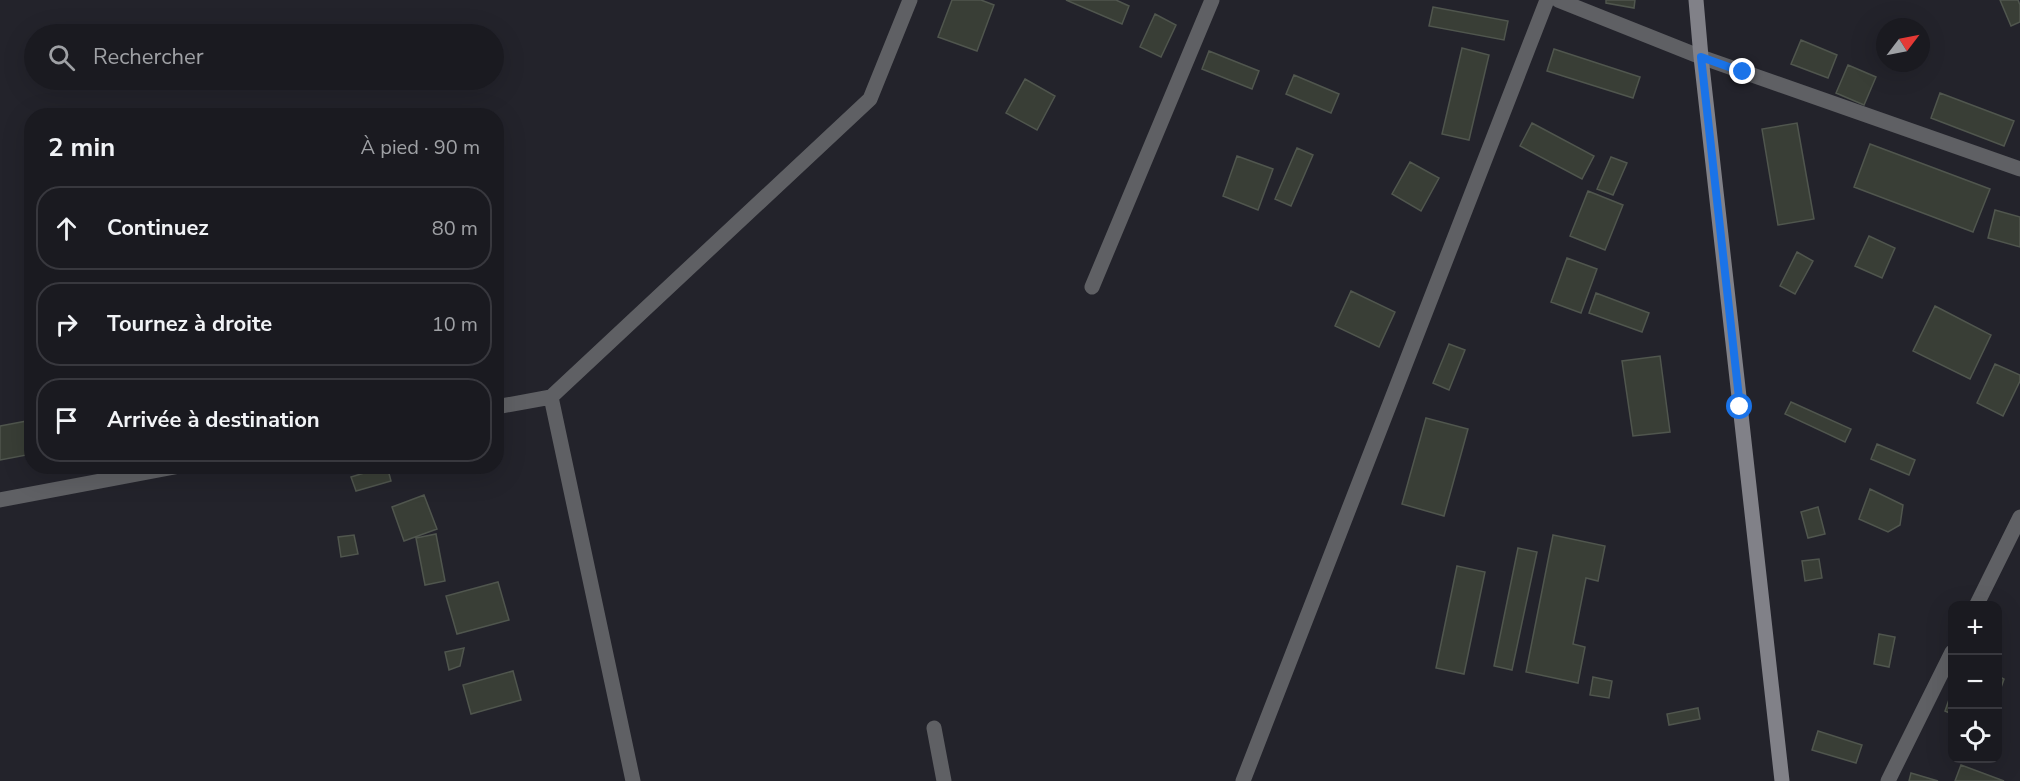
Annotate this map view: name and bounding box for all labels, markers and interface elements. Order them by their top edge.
north arrow [1876,18,1930,72]
search box [24,24,504,90]
icon: search [45,41,78,74]
text: Rechercher [93,42,204,72]
route end [1729,58,1755,84]
text: 2 min [48,130,115,165]
text: À pied · 90 m [361,134,480,161]
icon: ahead [50,212,83,245]
text: Continuez [107,213,209,243]
text: 80 m [432,215,478,242]
icon: right [50,308,83,341]
text: Tournez à droite [107,309,272,339]
text: 10 m [432,311,478,338]
route start [1726,393,1752,419]
icon: arrive [50,404,83,437]
text: Arrivée à destination [107,405,320,435]
map controls [1948,601,2002,763]
button: + [1948,601,2002,655]
button: − [1948,655,2002,709]
button: locate [1948,709,2002,763]

